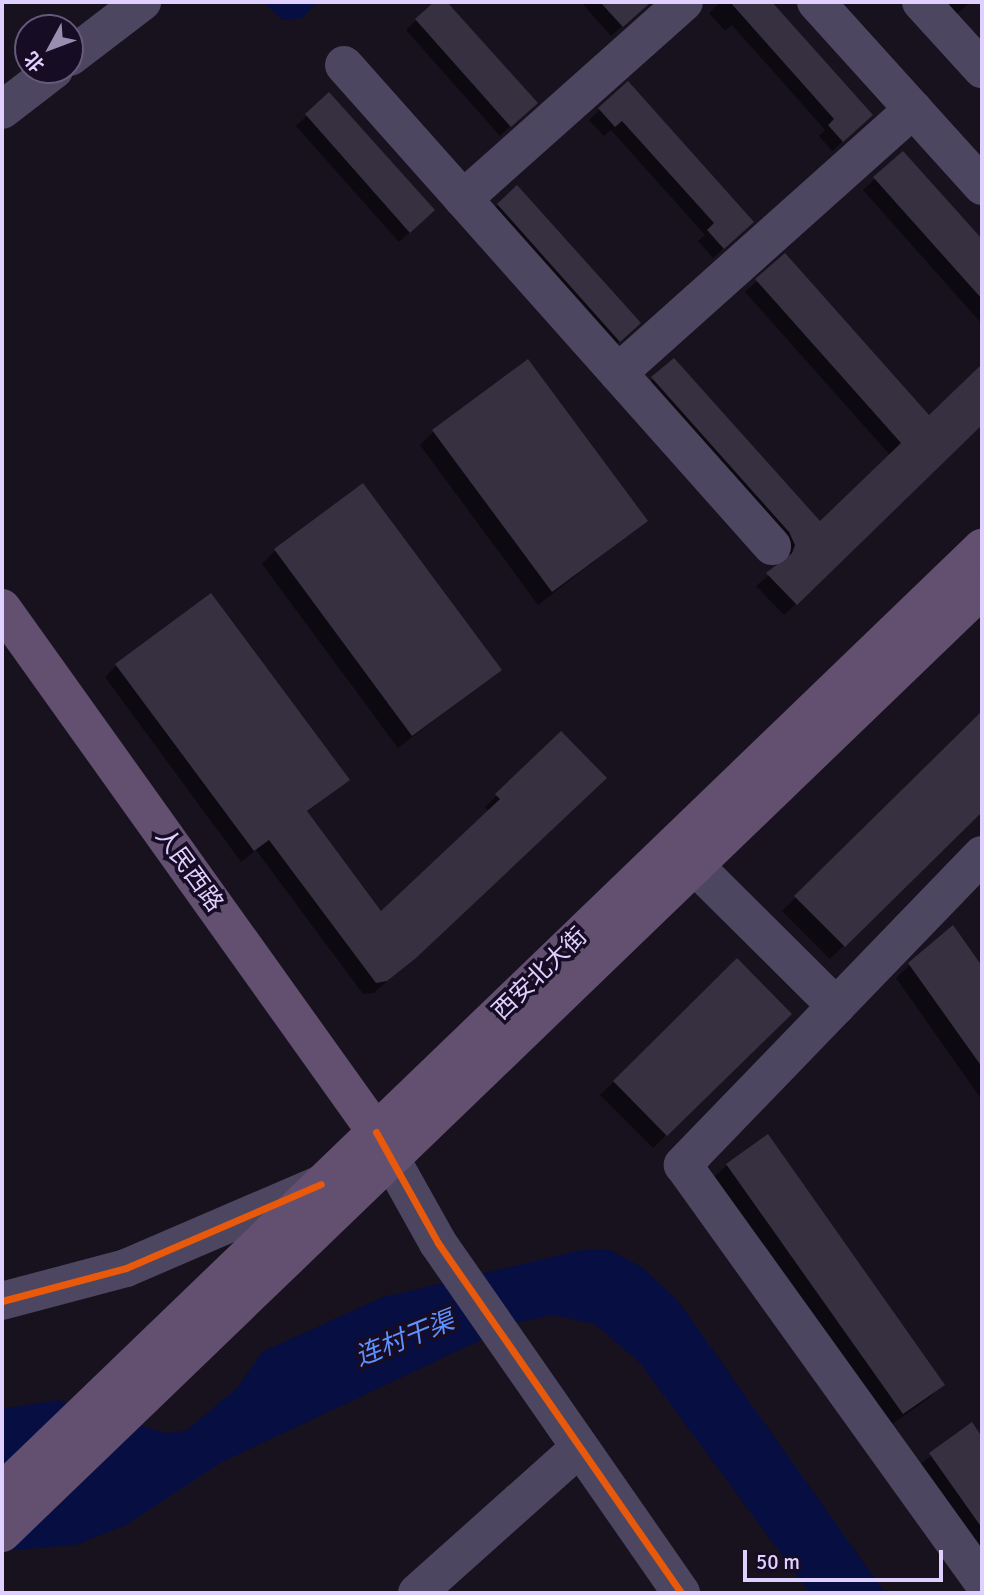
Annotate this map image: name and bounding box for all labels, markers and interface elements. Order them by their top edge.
north arrow [14,14,84,84]
text: 北 [19,46,50,77]
street label: 人民西路 [149,823,229,917]
street label: 西安北大街 [487,922,593,1026]
water label: 连村干渠 [351,1306,459,1374]
scale bar [746,1536,946,1580]
text: 50 m [756,1549,800,1575]

